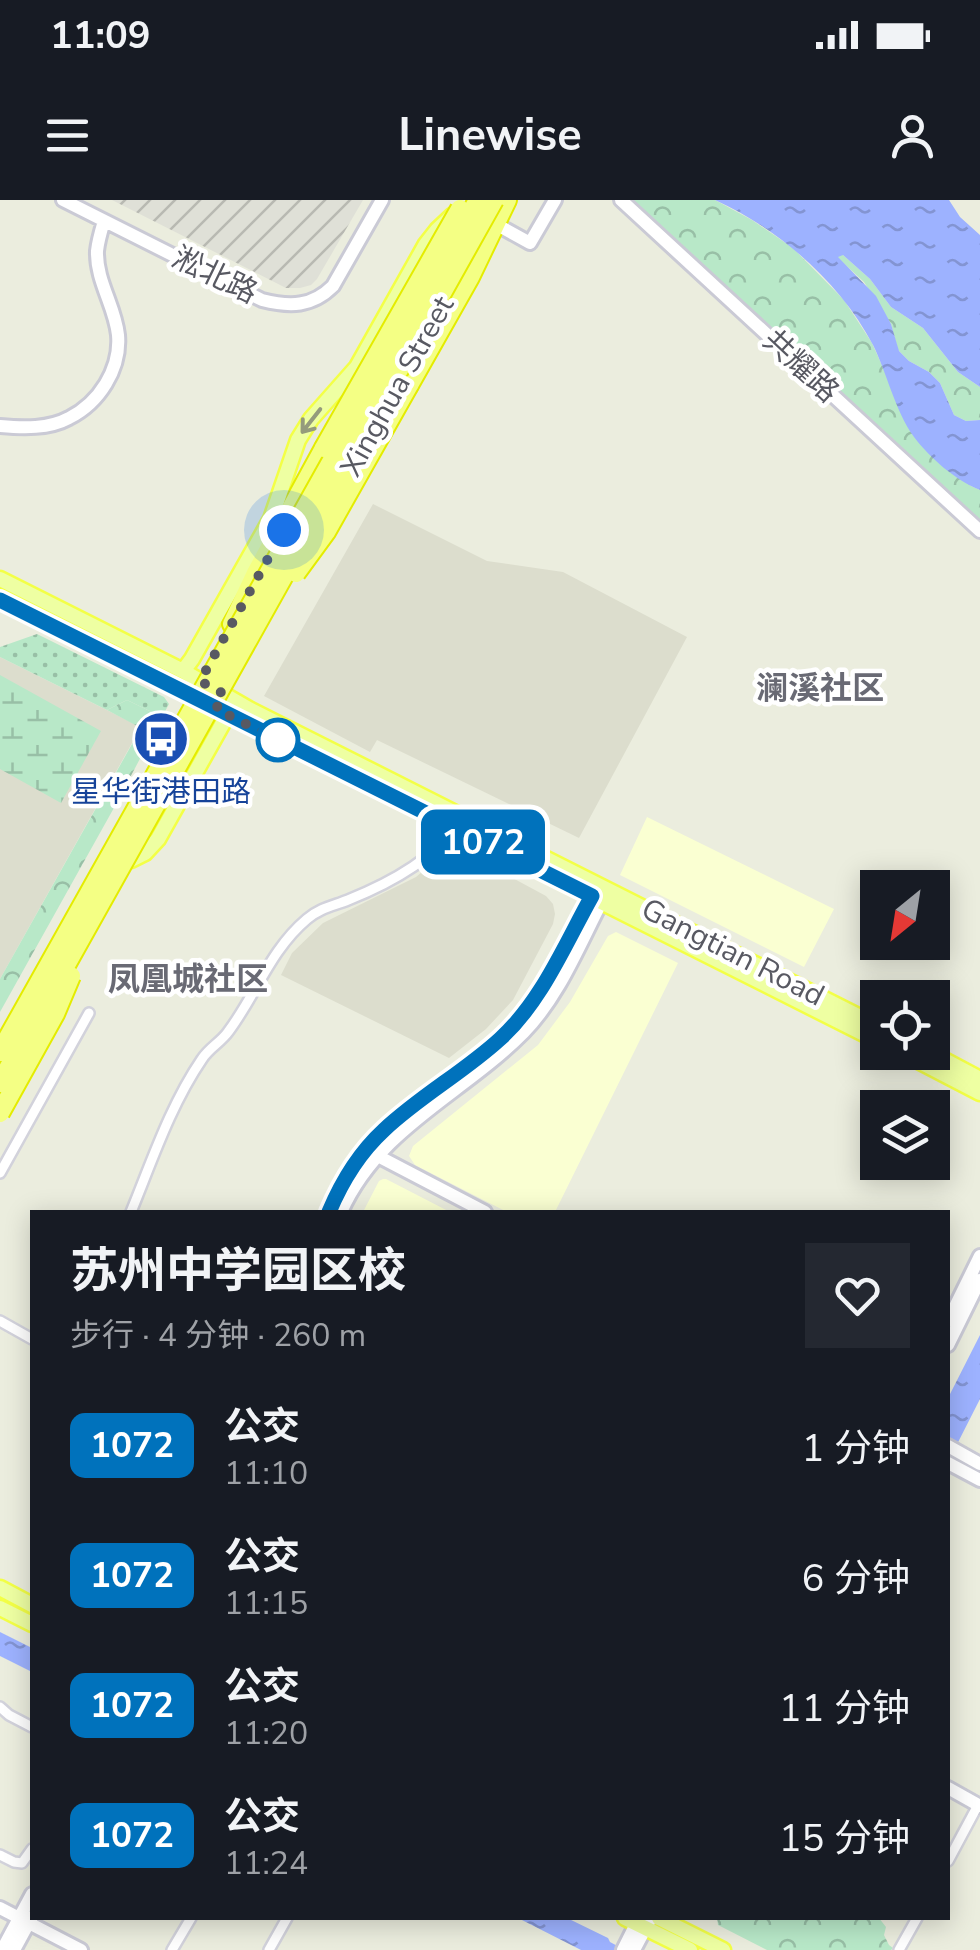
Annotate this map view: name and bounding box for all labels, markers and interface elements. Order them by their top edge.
text: 11:09 [50,10,151,61]
text: Linewise [398,105,582,166]
icon: menu [40,108,95,163]
icon: person [885,108,940,163]
street label: 淞北路 [165,237,264,314]
street label: Xinghua Street [331,288,464,484]
street label: 共耀路 [754,321,848,412]
one-way arrow [301,407,322,434]
your location [259,505,309,555]
district label: 澜溪社区 [756,667,884,710]
bus stop icon: 星华街港田路 [131,709,191,769]
unlabelled marker [257,719,299,761]
place label: 星华街港田路 [71,772,251,813]
line badge: 1072 [413,810,553,874]
text: 1072 [441,819,525,866]
north arrow [860,870,950,960]
map controls [860,870,950,1180]
street label: Gangtian Road [634,889,831,1016]
district label: 凤凰城社区 [108,958,268,1001]
button: locate [860,980,950,1070]
button: layers [860,1090,950,1180]
text: 苏州中学园区校 [70,1238,406,1304]
button: heart [805,1243,910,1348]
text: 步行 · 4 分钟 · 260 m [70,1314,366,1357]
text: 公交 [224,1401,300,1452]
text: 1072 [90,1422,174,1469]
text: 1 分钟 [801,1423,910,1474]
text: 11:10 [224,1452,308,1495]
text: 公交 [224,1531,300,1582]
text: 1072 [90,1552,174,1599]
text: 6 分钟 [801,1553,910,1604]
text: 11:15 [224,1582,308,1625]
text: 公交 [224,1661,300,1712]
text: 1072 [90,1682,174,1729]
text: 11 分钟 [779,1683,910,1734]
text: 11:20 [224,1712,308,1755]
text: 公交 [224,1791,300,1842]
text: 1072 [90,1812,174,1859]
text: 15 分钟 [779,1813,910,1864]
text: 11:24 [224,1842,308,1885]

